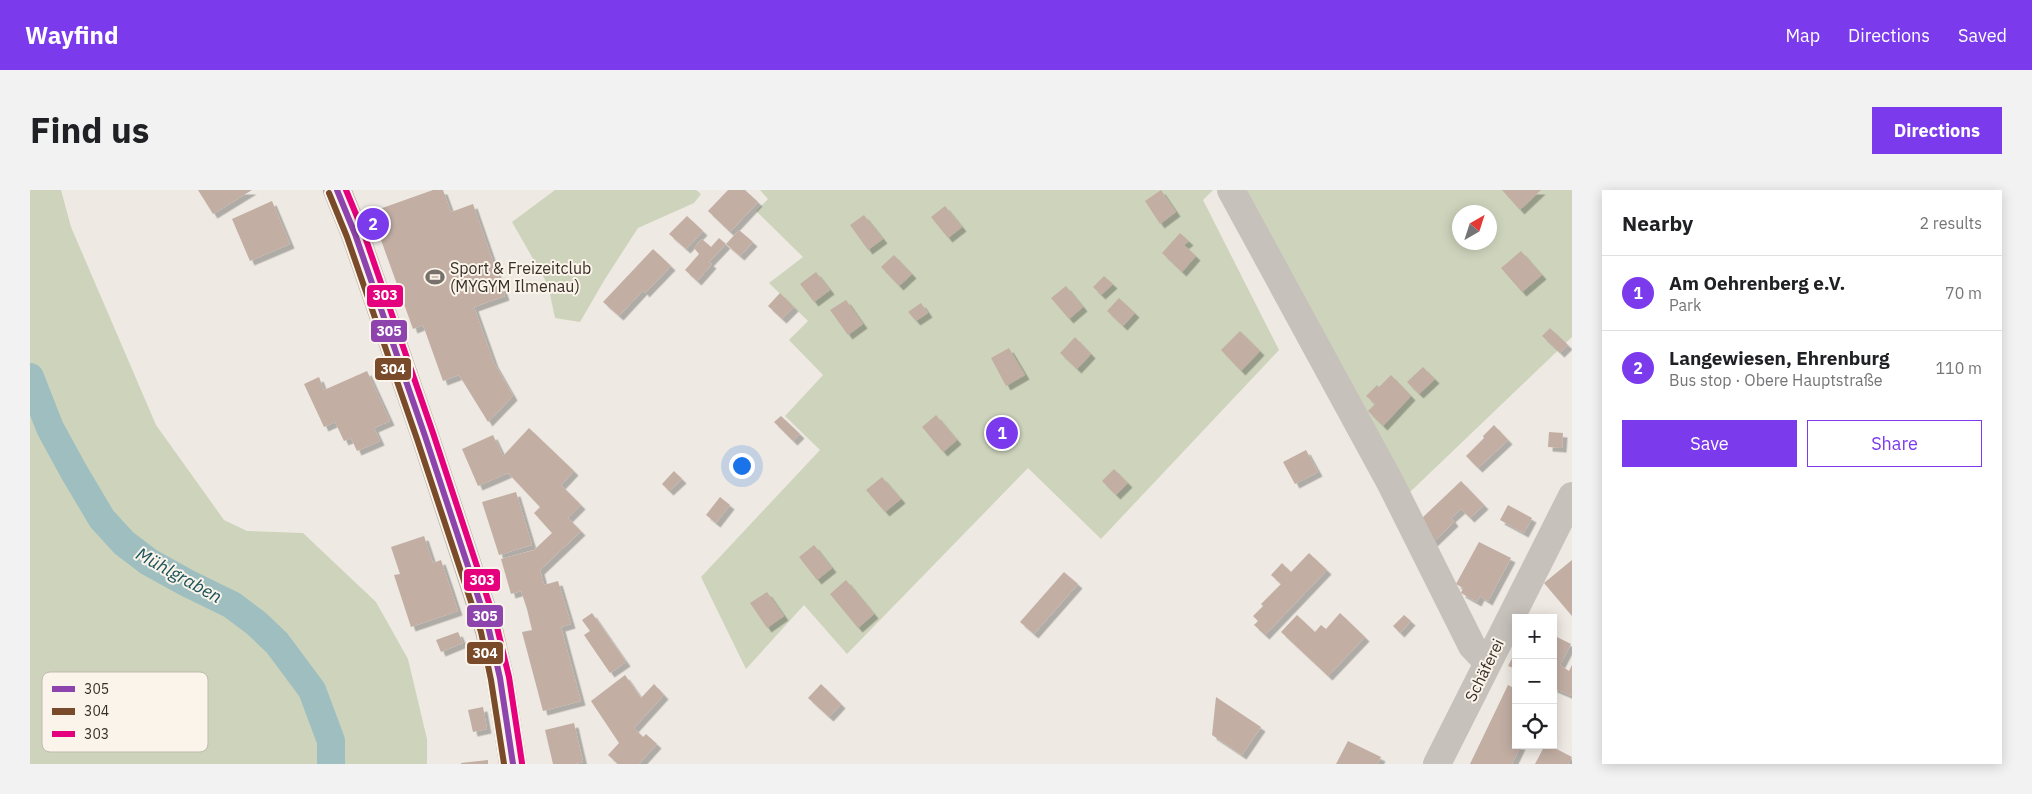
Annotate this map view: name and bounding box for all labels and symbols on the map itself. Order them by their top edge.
pin: 2 [357,205,389,243]
north arrow [1452,205,1497,250]
place label: Sport & Freizeitclub (MYGYM Ilmenau) [450,258,591,296]
sports icon: Sport & Freizeitclub (MYGYM Ilmenau) [424,266,446,288]
line badge: 303 [366,284,404,308]
text: 303 [372,286,398,304]
line badge: 305 [370,319,408,343]
text: 305 [376,322,402,340]
line badge: 304 [374,357,412,381]
text: 304 [380,360,406,378]
pin: 1 [986,414,1018,452]
your location [729,453,755,479]
water label: Mühlgraben [132,542,226,608]
line badge: 303 [463,568,501,592]
text: 303 [469,571,495,589]
line badge: 305 [466,604,504,628]
text: 305 [472,607,498,625]
street label: Schäferei [1460,635,1508,705]
line badge: 304 [466,641,504,665]
text: 304 [472,644,498,662]
legend [42,672,208,752]
text: 305 [84,680,109,698]
text: 304 [84,702,109,720]
text: 303 [84,725,109,743]

